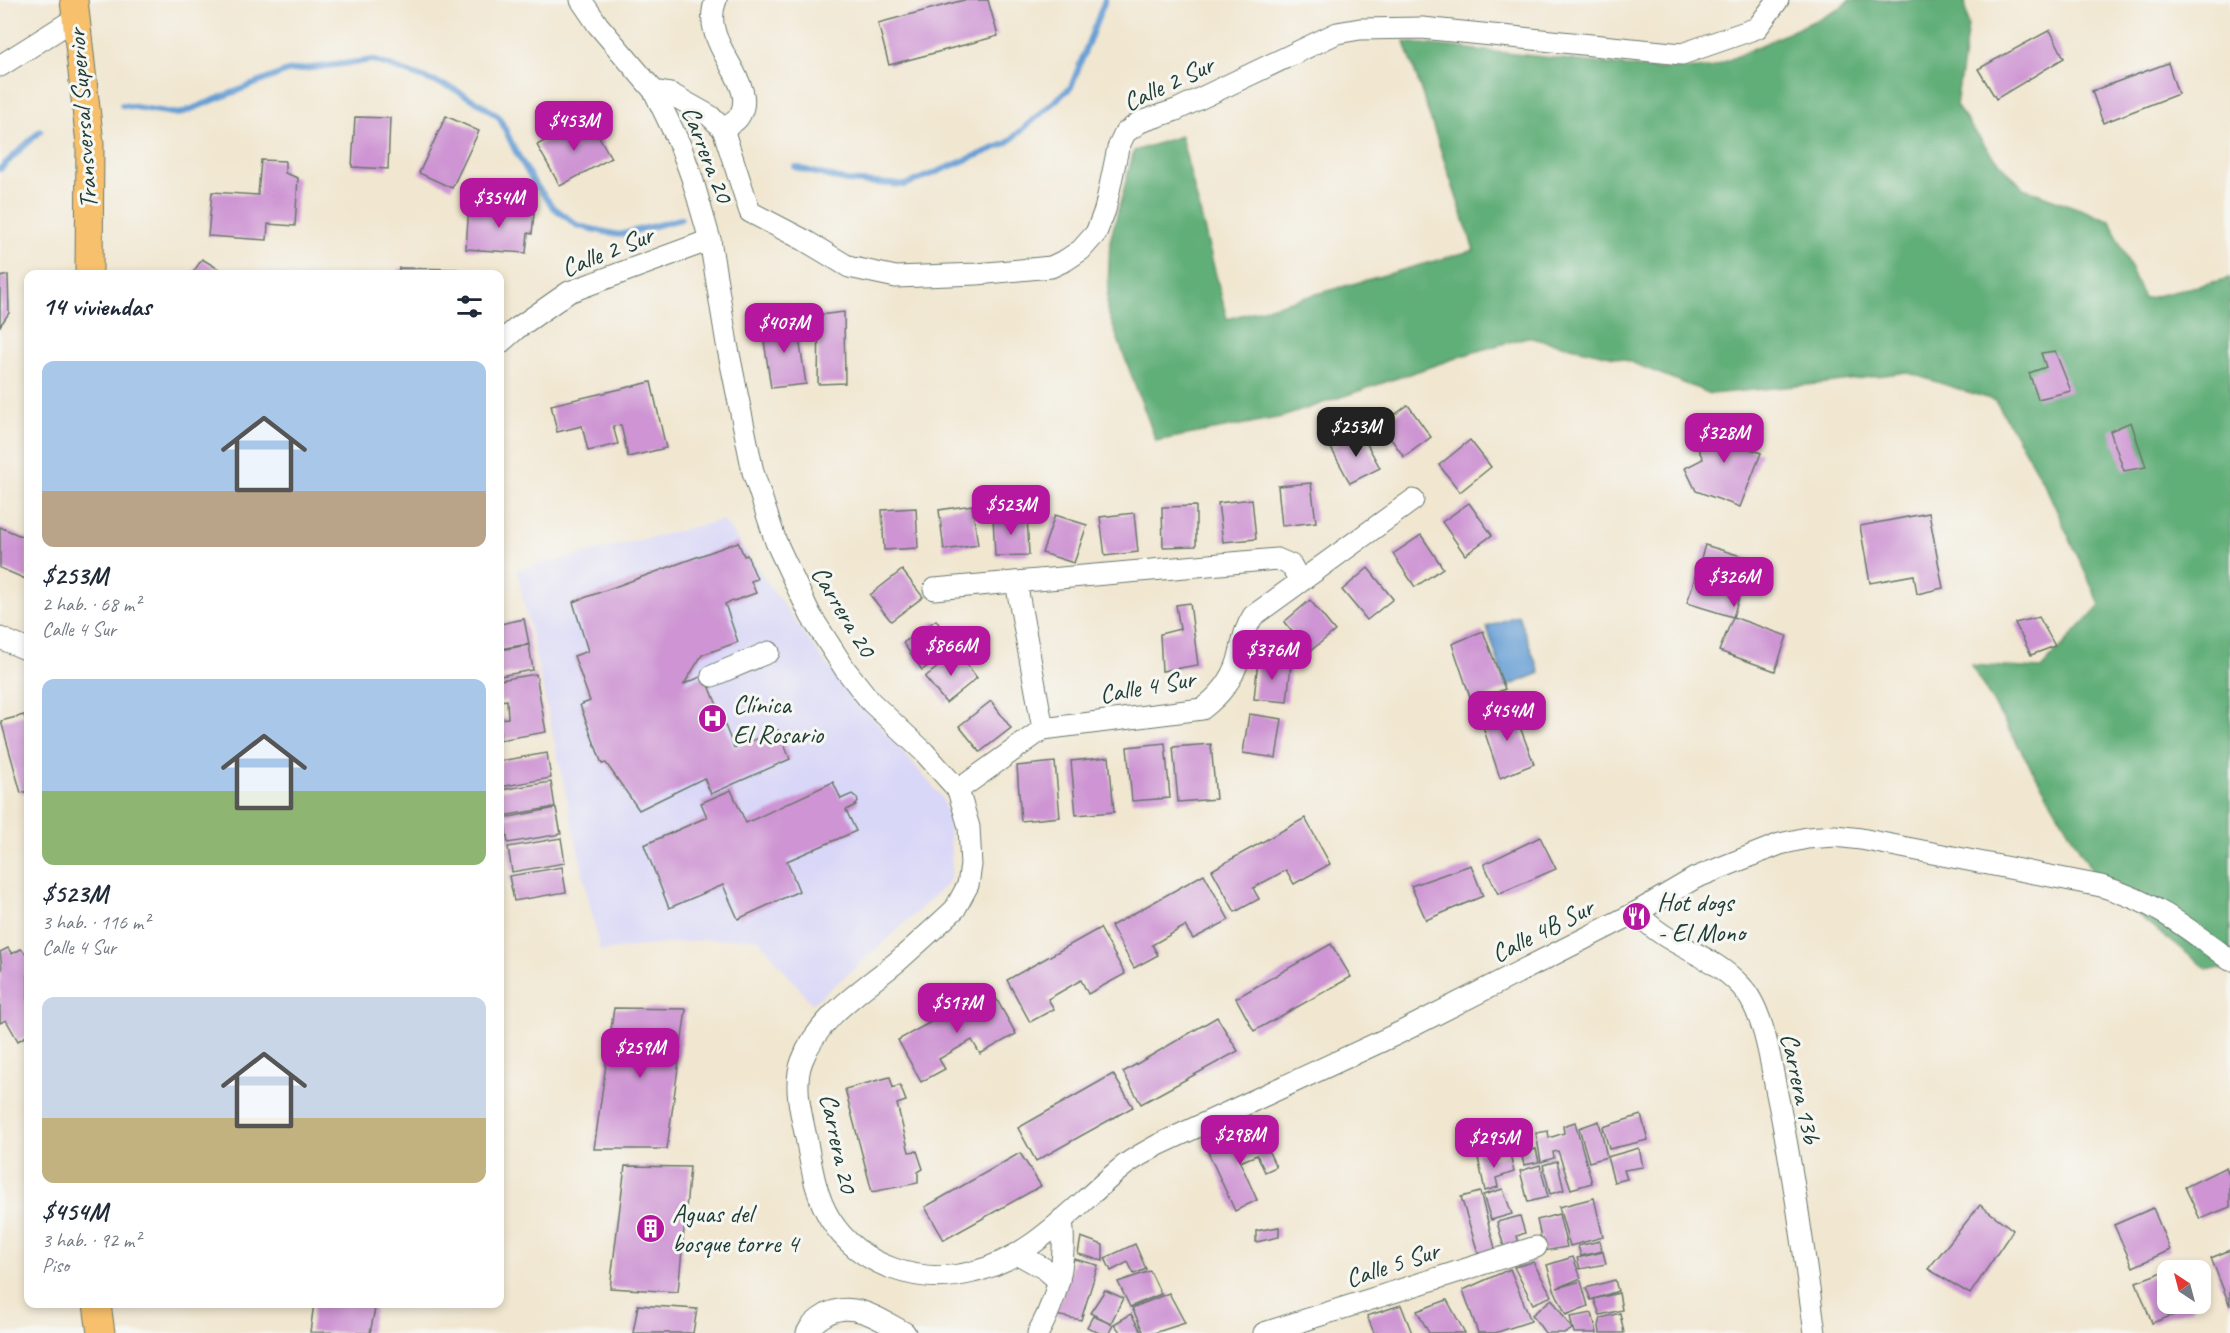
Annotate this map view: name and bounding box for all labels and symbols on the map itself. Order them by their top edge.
street label: Transversal Superior [60,25,105,210]
street label: Calle 2 Sur [1118,47,1221,119]
pin: $453M [532,101,616,152]
street label: Carrera 20 [674,101,742,209]
pin: $354M [457,178,541,229]
street label: Calle 2 Sur [556,217,660,285]
pin: $407M [742,303,826,354]
pin: $253M [1314,407,1398,458]
pin: $328M [1682,413,1766,464]
pin: $523M [969,485,1053,536]
pin: $326M [1692,557,1776,608]
street label: Carrera 20 [804,560,885,665]
pin: $866M [909,626,993,677]
pin: $376M [1230,630,1314,681]
street label: Calle 4 Sur [1097,661,1200,711]
place label: Clínica El Rosario [733,688,825,751]
pin: $454M [1465,691,1549,742]
hospital icon: Clínica El Rosario [696,703,728,735]
place label: Hot dogs - El Mono [1657,886,1748,949]
street label: Calle 4B Sur [1486,890,1601,970]
restaurant icon: Hot dogs - El Mono [1620,901,1652,933]
pin: $517M [915,983,999,1034]
pin: $259M [598,1028,682,1079]
street label: Carrera 13b [1773,1030,1829,1148]
street label: Carrera 20 [812,1091,866,1198]
pin: $298M [1198,1115,1282,1166]
pin: $295M [1452,1118,1536,1169]
place label: Aguas del bosque torre 4 [672,1197,801,1260]
building icon: Aguas del bosque torre 4 [635,1212,667,1244]
street label: Calle 5 Sur [1341,1233,1446,1295]
north arrow [2157,1260,2211,1314]

